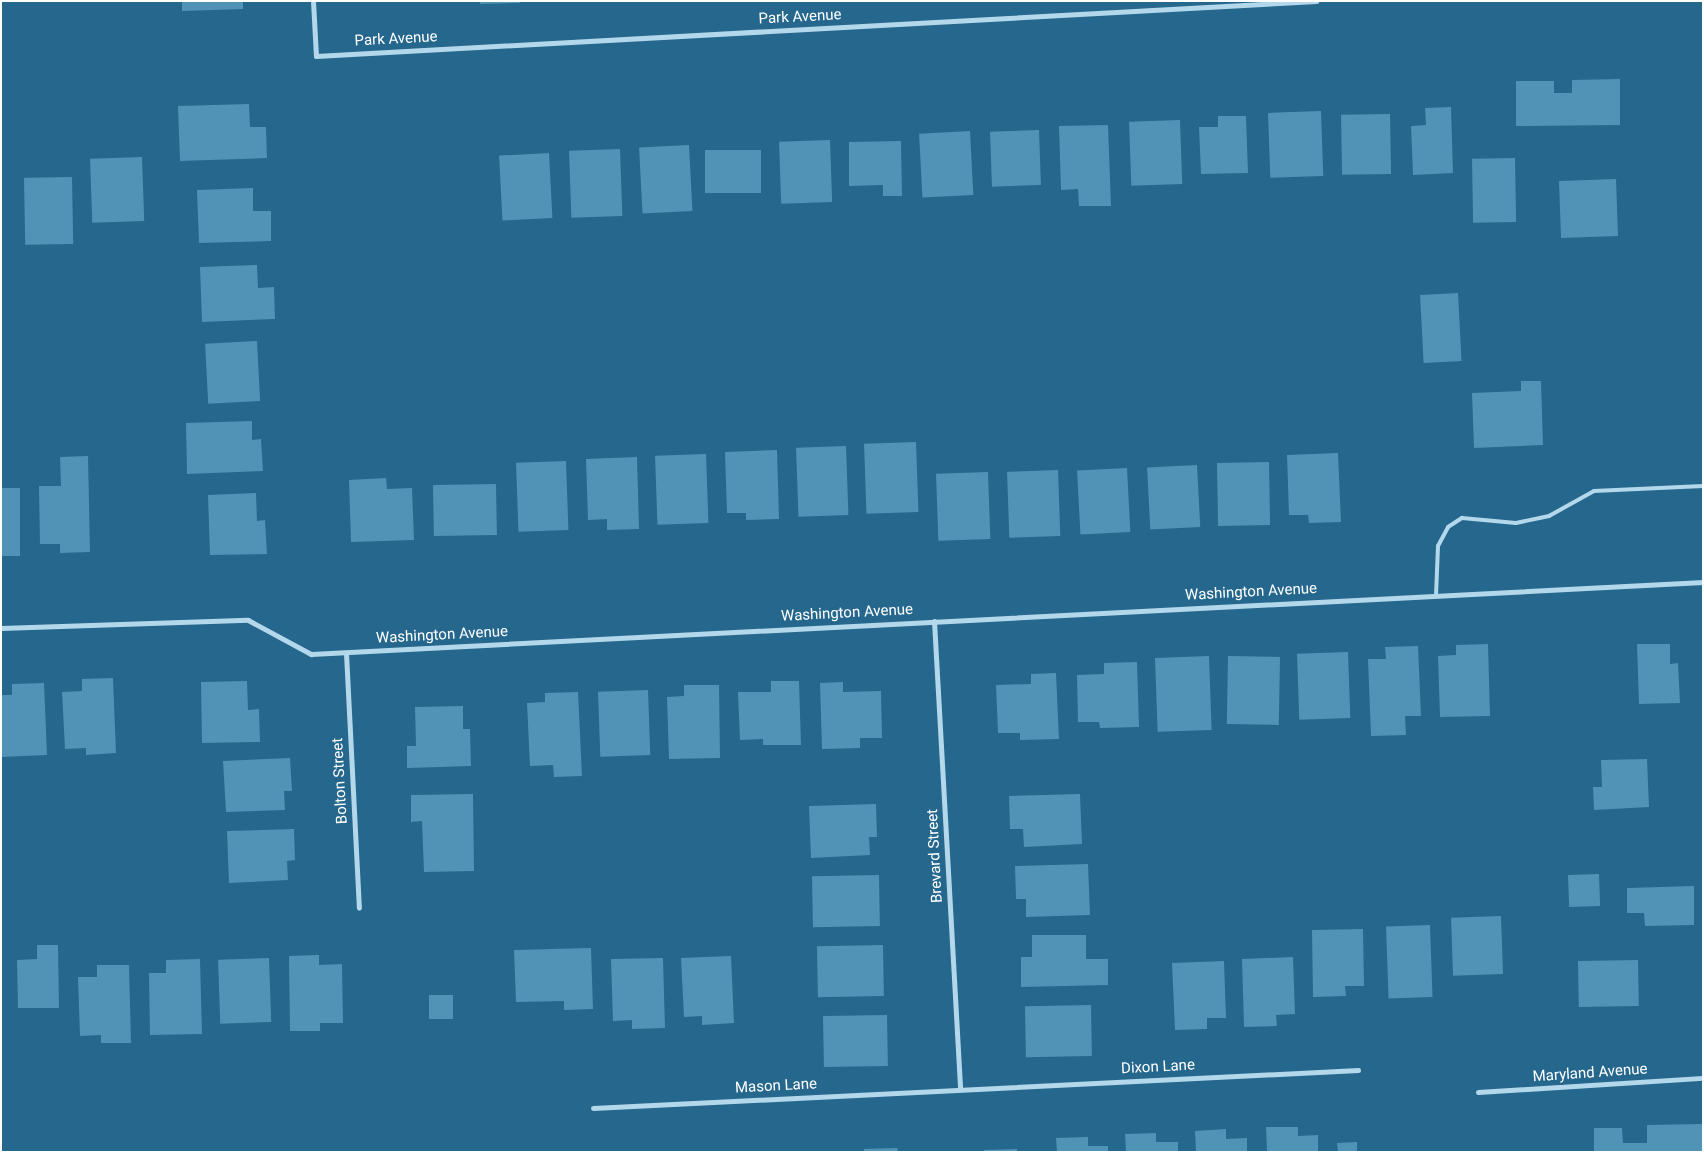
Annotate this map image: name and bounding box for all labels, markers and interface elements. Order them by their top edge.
street label: Park Avenue [758,6,842,28]
street label: Park Avenue [354,28,438,50]
street label: Washington Avenue [1185,580,1317,604]
street label: Washington Avenue [781,601,913,625]
street label: Washington Avenue [376,623,508,647]
street label: Bolton Street [329,737,351,825]
street label: Brevard Street [924,809,946,903]
street label: Dixon Lane [1121,1056,1195,1078]
street label: Maryland Avenue [1532,1060,1648,1086]
street label: Mason Lane [735,1075,817,1097]

